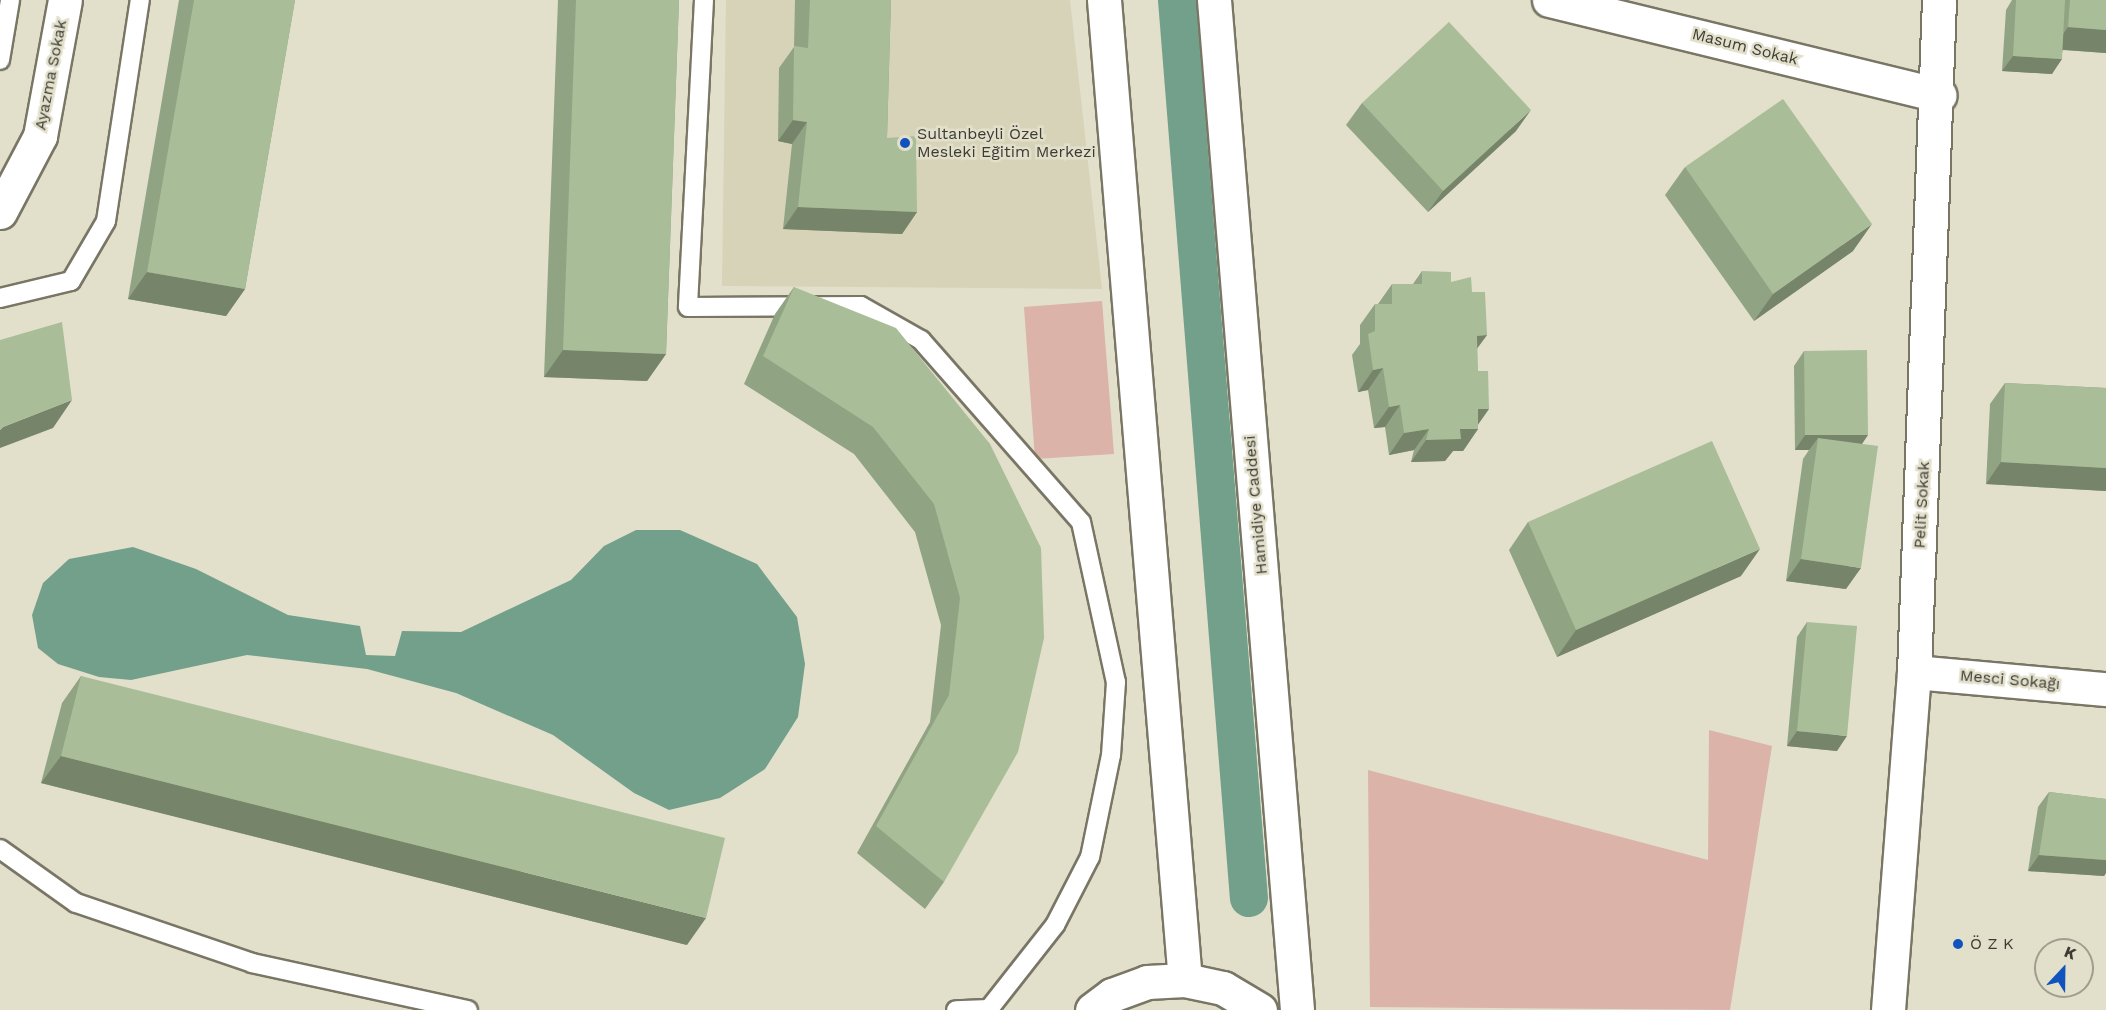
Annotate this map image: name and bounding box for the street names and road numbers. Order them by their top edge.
street label: Ayazma Sokak [31,18,71,132]
street label: Masum Sokak [1690,25,1800,69]
street label: Hamidiye Caddesi [1240,435,1272,575]
street label: Pelit Sokak [1910,461,1934,549]
street label: Mesci Sokağı [1959,666,2061,694]

